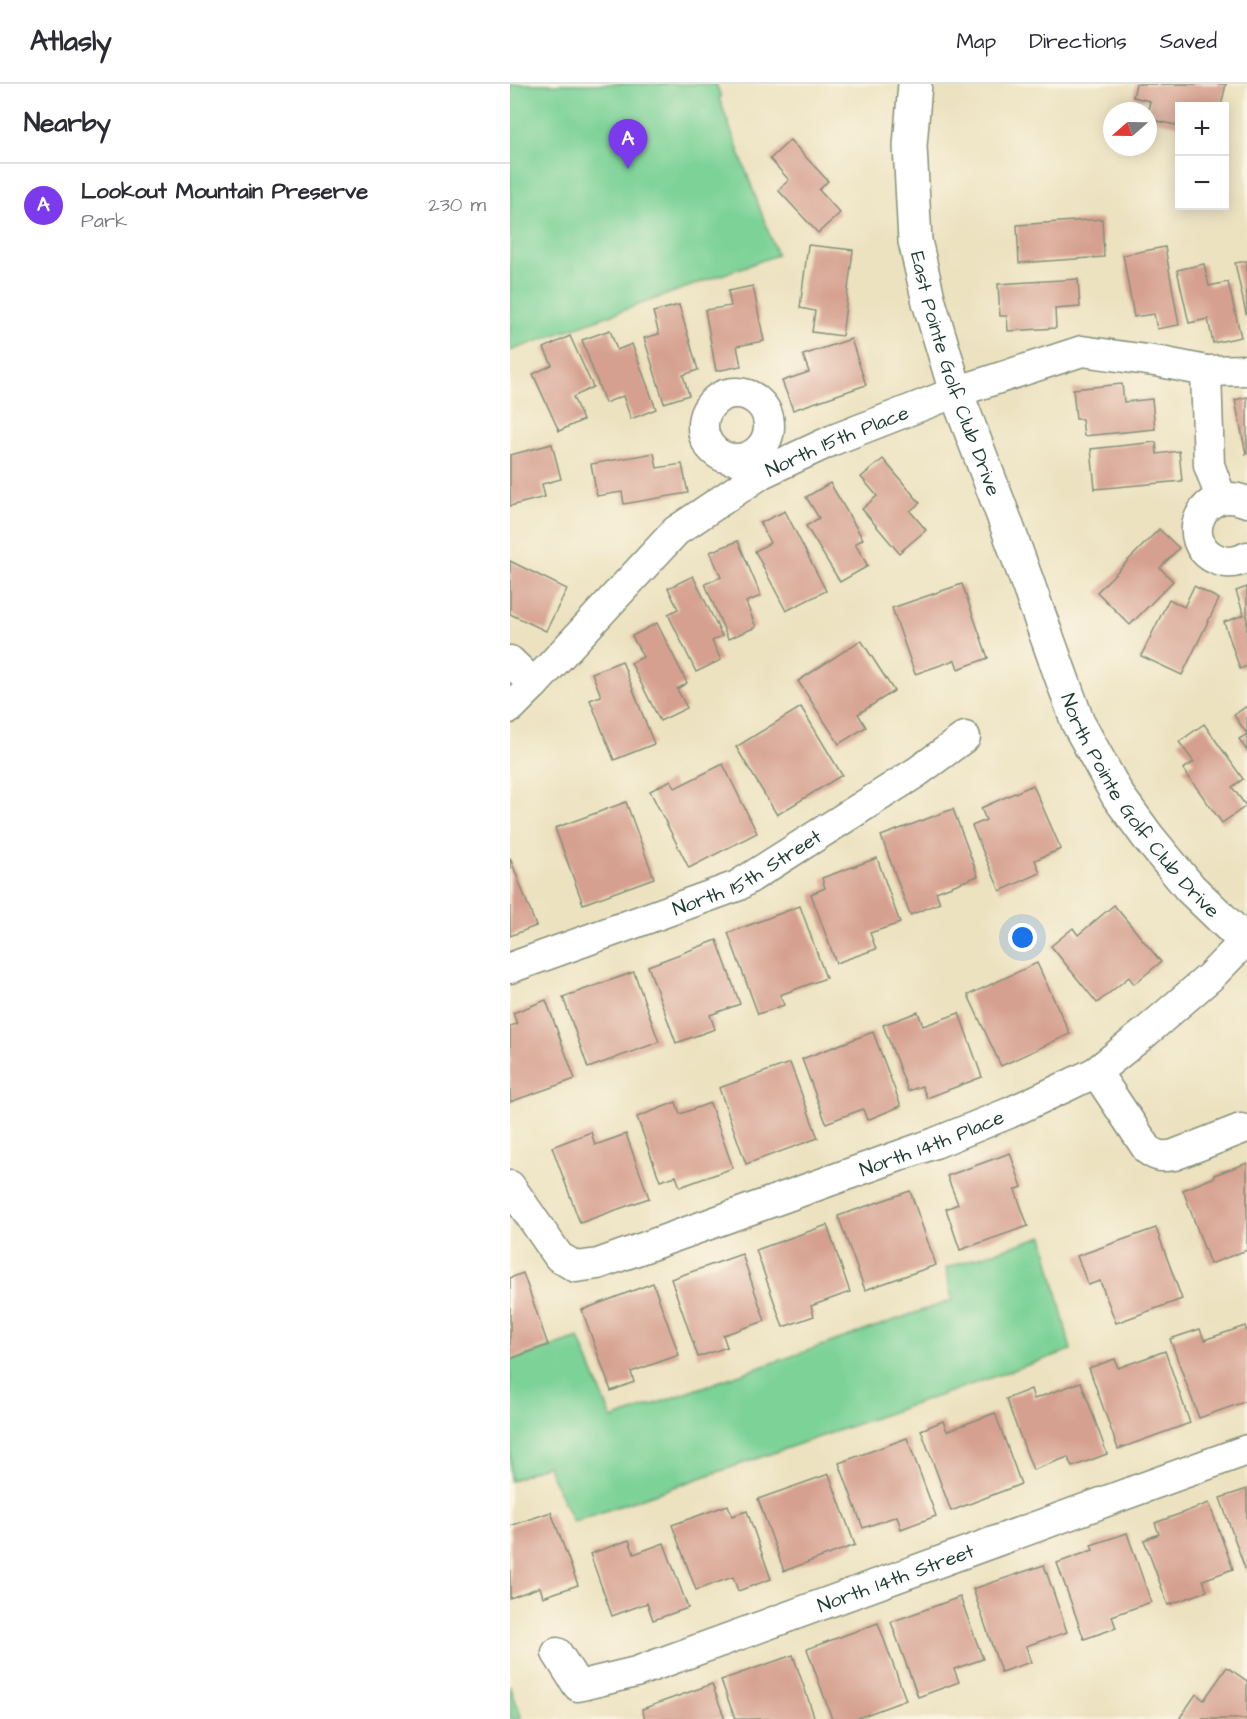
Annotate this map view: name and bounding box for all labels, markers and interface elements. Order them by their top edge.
text: Atlasly [30,22,112,61]
text: Map [956,27,996,56]
text: Directions [1029,27,1127,56]
text: Saved [1160,27,1217,56]
north arrow [1103,102,1157,156]
map controls [1175,102,1229,210]
button: + [1175,102,1229,156]
text: Nearby [24,105,111,141]
pin: A [608,120,648,169]
button: − [1175,156,1229,210]
text: Lookout Mountain Preserve [81,176,368,207]
text: A [37,191,50,219]
text: 230 m [428,191,486,219]
text: Park [81,207,127,235]
street label: East Pointe Golf Club Drive [903,249,1007,500]
street label: North 15th Place [761,399,913,485]
street label: North Pointe Golf Club Drive [1053,690,1226,925]
street label: North 15th Street [669,823,827,923]
your location [1008,923,1037,952]
street label: North 14th Place [856,1103,1009,1184]
street label: North 14th Street [814,1537,978,1620]

